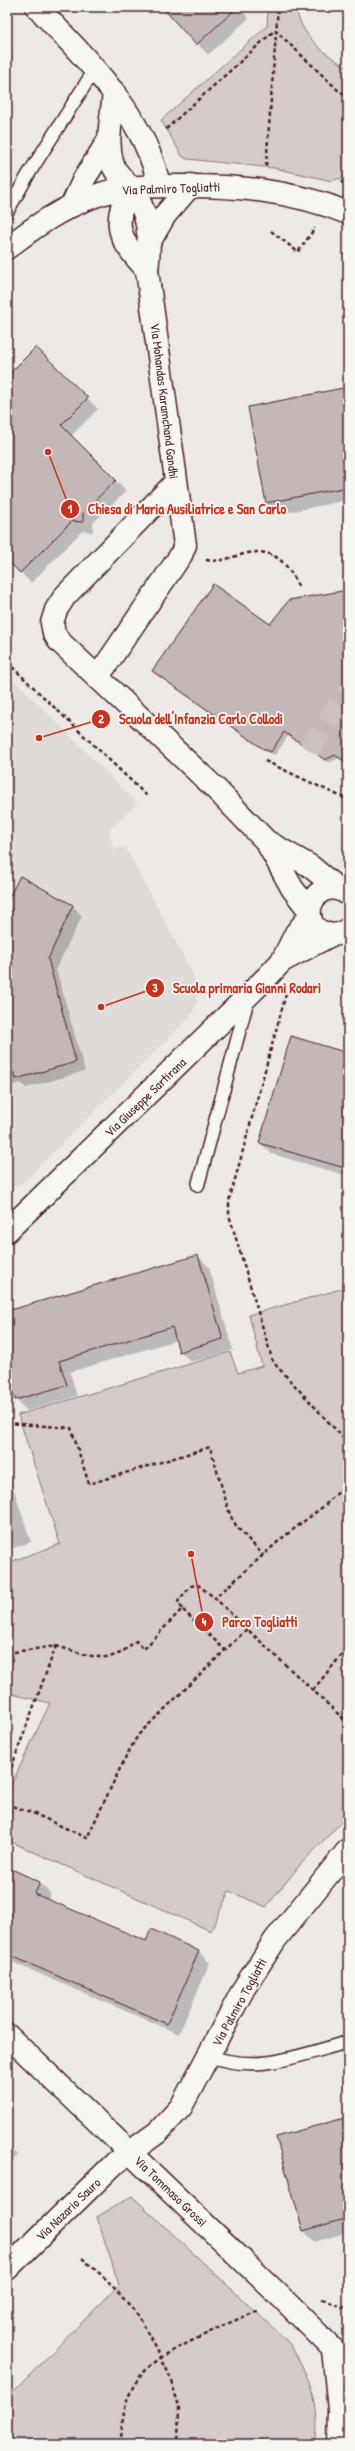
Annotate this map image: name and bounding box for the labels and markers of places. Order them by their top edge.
callout: Chiesa di Maria Ausiliatrice e San Carlo [60,496,294,522]
callout: Scuola dell'Infanzia Carlo Collodi [91,706,291,732]
callout: Scuola primaria Gianni Rodari [145,975,329,1001]
callout: Parco Togliatti [194,1609,305,1635]

